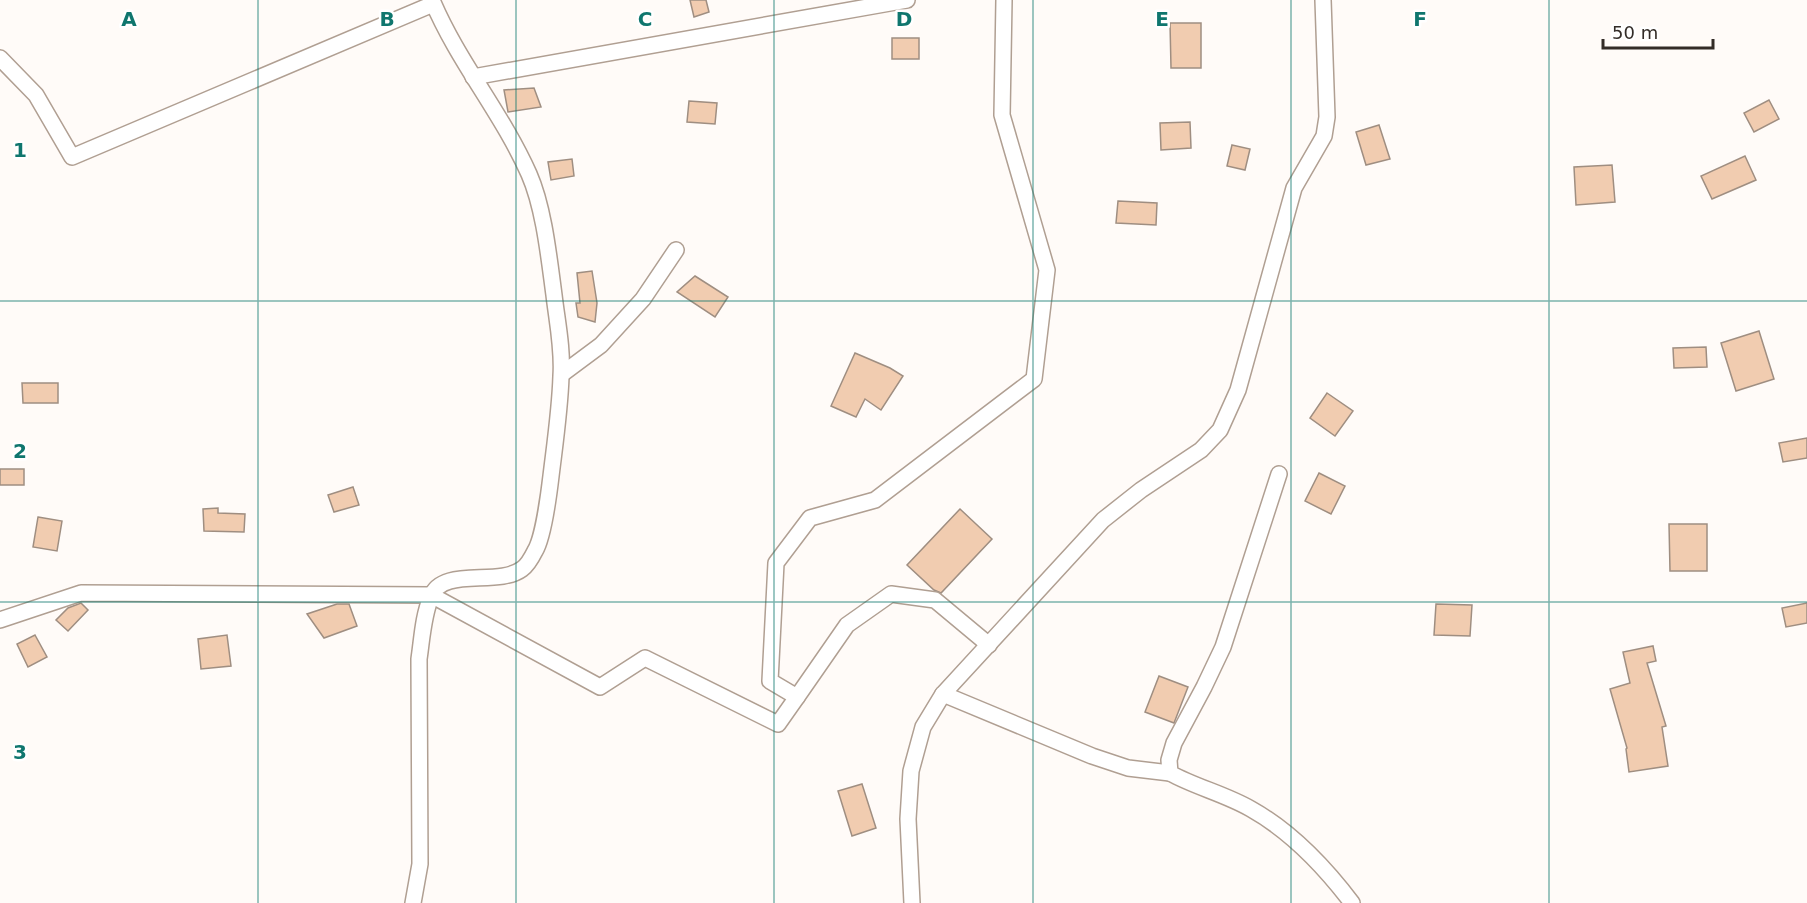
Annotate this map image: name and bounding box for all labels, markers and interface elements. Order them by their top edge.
text: A [121,7,137,31]
text: B [379,7,395,31]
text: C [638,7,652,31]
text: D [896,7,912,31]
text: E [1155,7,1169,31]
text: F [1413,7,1427,31]
scale bar [1603,12,1712,50]
text: 50 m [1612,22,1658,43]
text: 1 [13,138,27,162]
text: 2 [13,439,27,463]
text: 3 [13,740,27,764]

